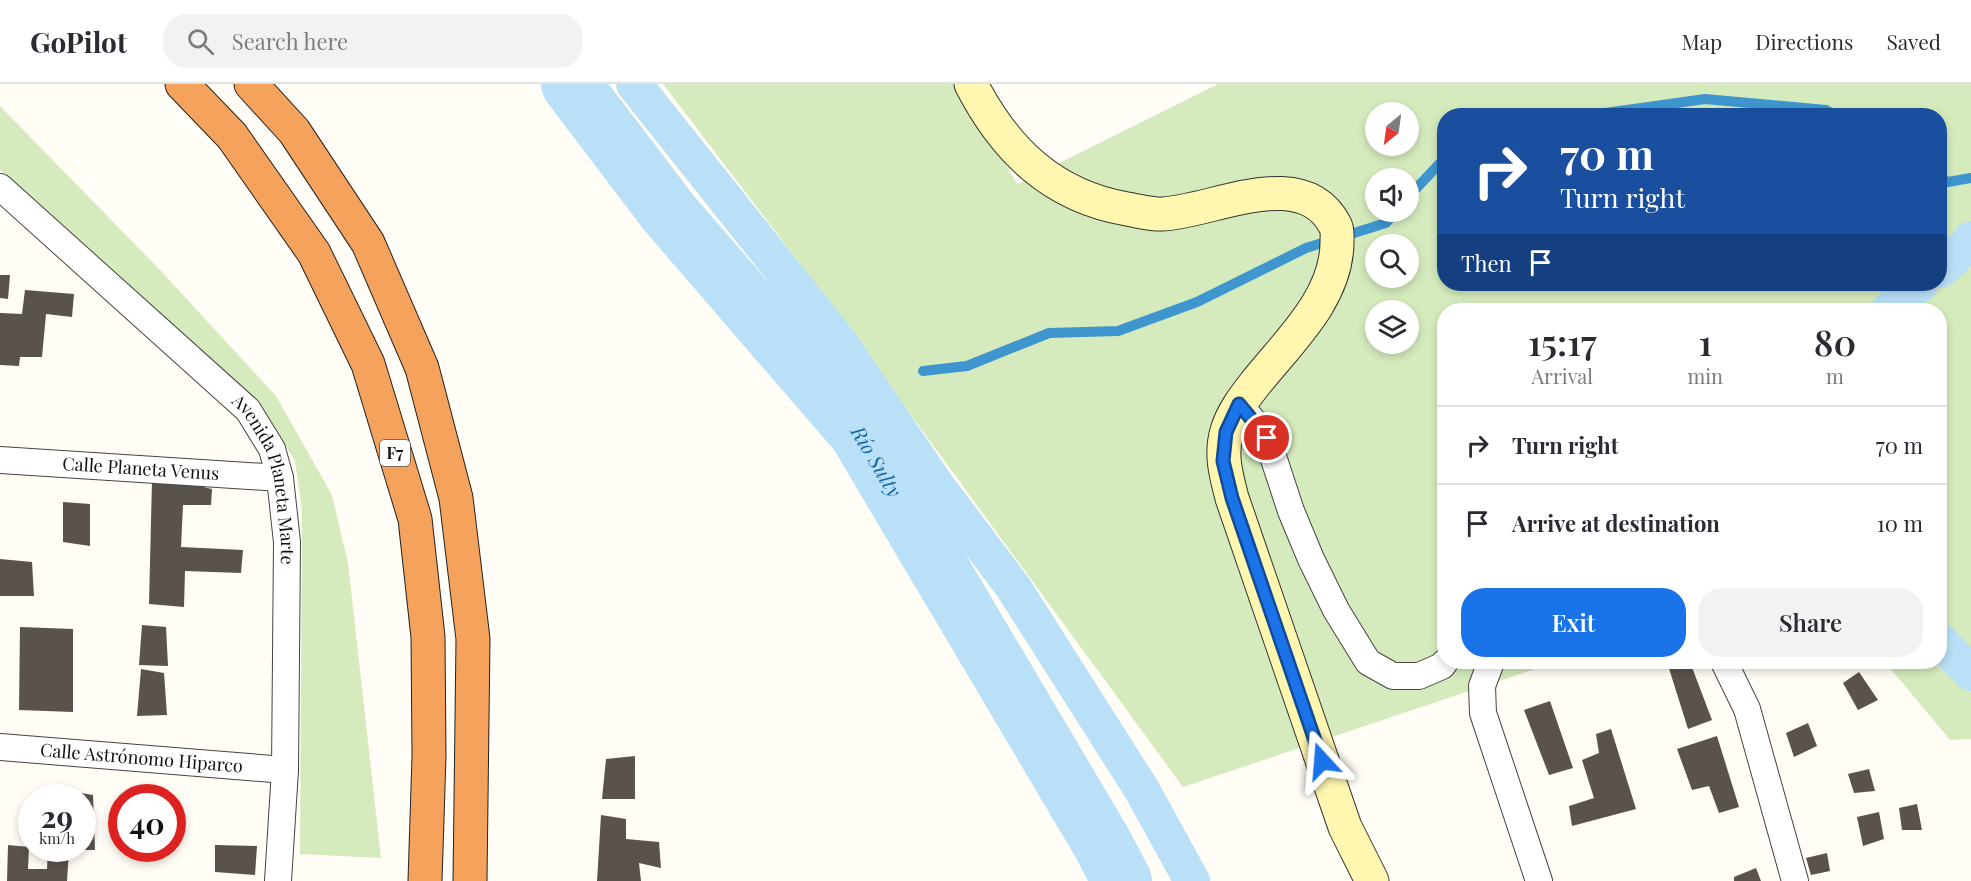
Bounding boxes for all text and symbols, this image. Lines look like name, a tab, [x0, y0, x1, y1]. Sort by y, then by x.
search box	[163, 14, 583, 68]
text: GoPilot	[30, 23, 127, 60]
icon: search	[184, 25, 217, 58]
text: Search here	[232, 26, 348, 56]
text: Map	[1681, 27, 1722, 55]
text: Directions	[1755, 27, 1853, 55]
text: Saved	[1886, 27, 1941, 55]
north arrow	[1365, 102, 1419, 156]
map controls	[1365, 102, 1419, 354]
text: 70 m	[1560, 125, 1654, 181]
icon: right	[1461, 132, 1539, 210]
button: sound	[1365, 168, 1419, 222]
text: Turn right	[1560, 179, 1685, 215]
button: search	[1365, 234, 1419, 288]
icon: arrive	[1524, 246, 1557, 279]
text: Then	[1461, 248, 1512, 278]
button: layers	[1365, 300, 1419, 354]
text: 15:17	[1528, 317, 1597, 365]
text: 1	[1698, 317, 1712, 365]
text: 80	[1814, 317, 1856, 365]
text: Arrival	[1531, 362, 1593, 389]
text: min	[1687, 362, 1723, 389]
text: m	[1826, 362, 1844, 389]
street label: Avenida Planeta Marte	[227, 388, 300, 565]
pin	[1241, 412, 1292, 463]
water label: Río Sulty	[845, 419, 909, 502]
icon: arrive	[1250, 421, 1283, 454]
icon: right	[1461, 429, 1494, 462]
text: Turn right	[1512, 430, 1618, 460]
text: 70 m	[1876, 430, 1923, 460]
road number: F7	[380, 440, 410, 466]
street label: Calle Planeta Venus	[62, 451, 220, 485]
icon: arrive	[1461, 507, 1494, 540]
text: Arrive at destination	[1512, 508, 1720, 538]
text: 10 m	[1877, 508, 1923, 538]
button: Exit	[1461, 588, 1686, 657]
button: Share	[1698, 588, 1923, 657]
position arrow	[1290, 729, 1354, 793]
street label: Calle Astrónomo Hiparco	[39, 737, 244, 778]
speed limit sign: 40	[108, 784, 186, 862]
text: 29	[41, 796, 73, 836]
text: km/h	[39, 828, 75, 848]

